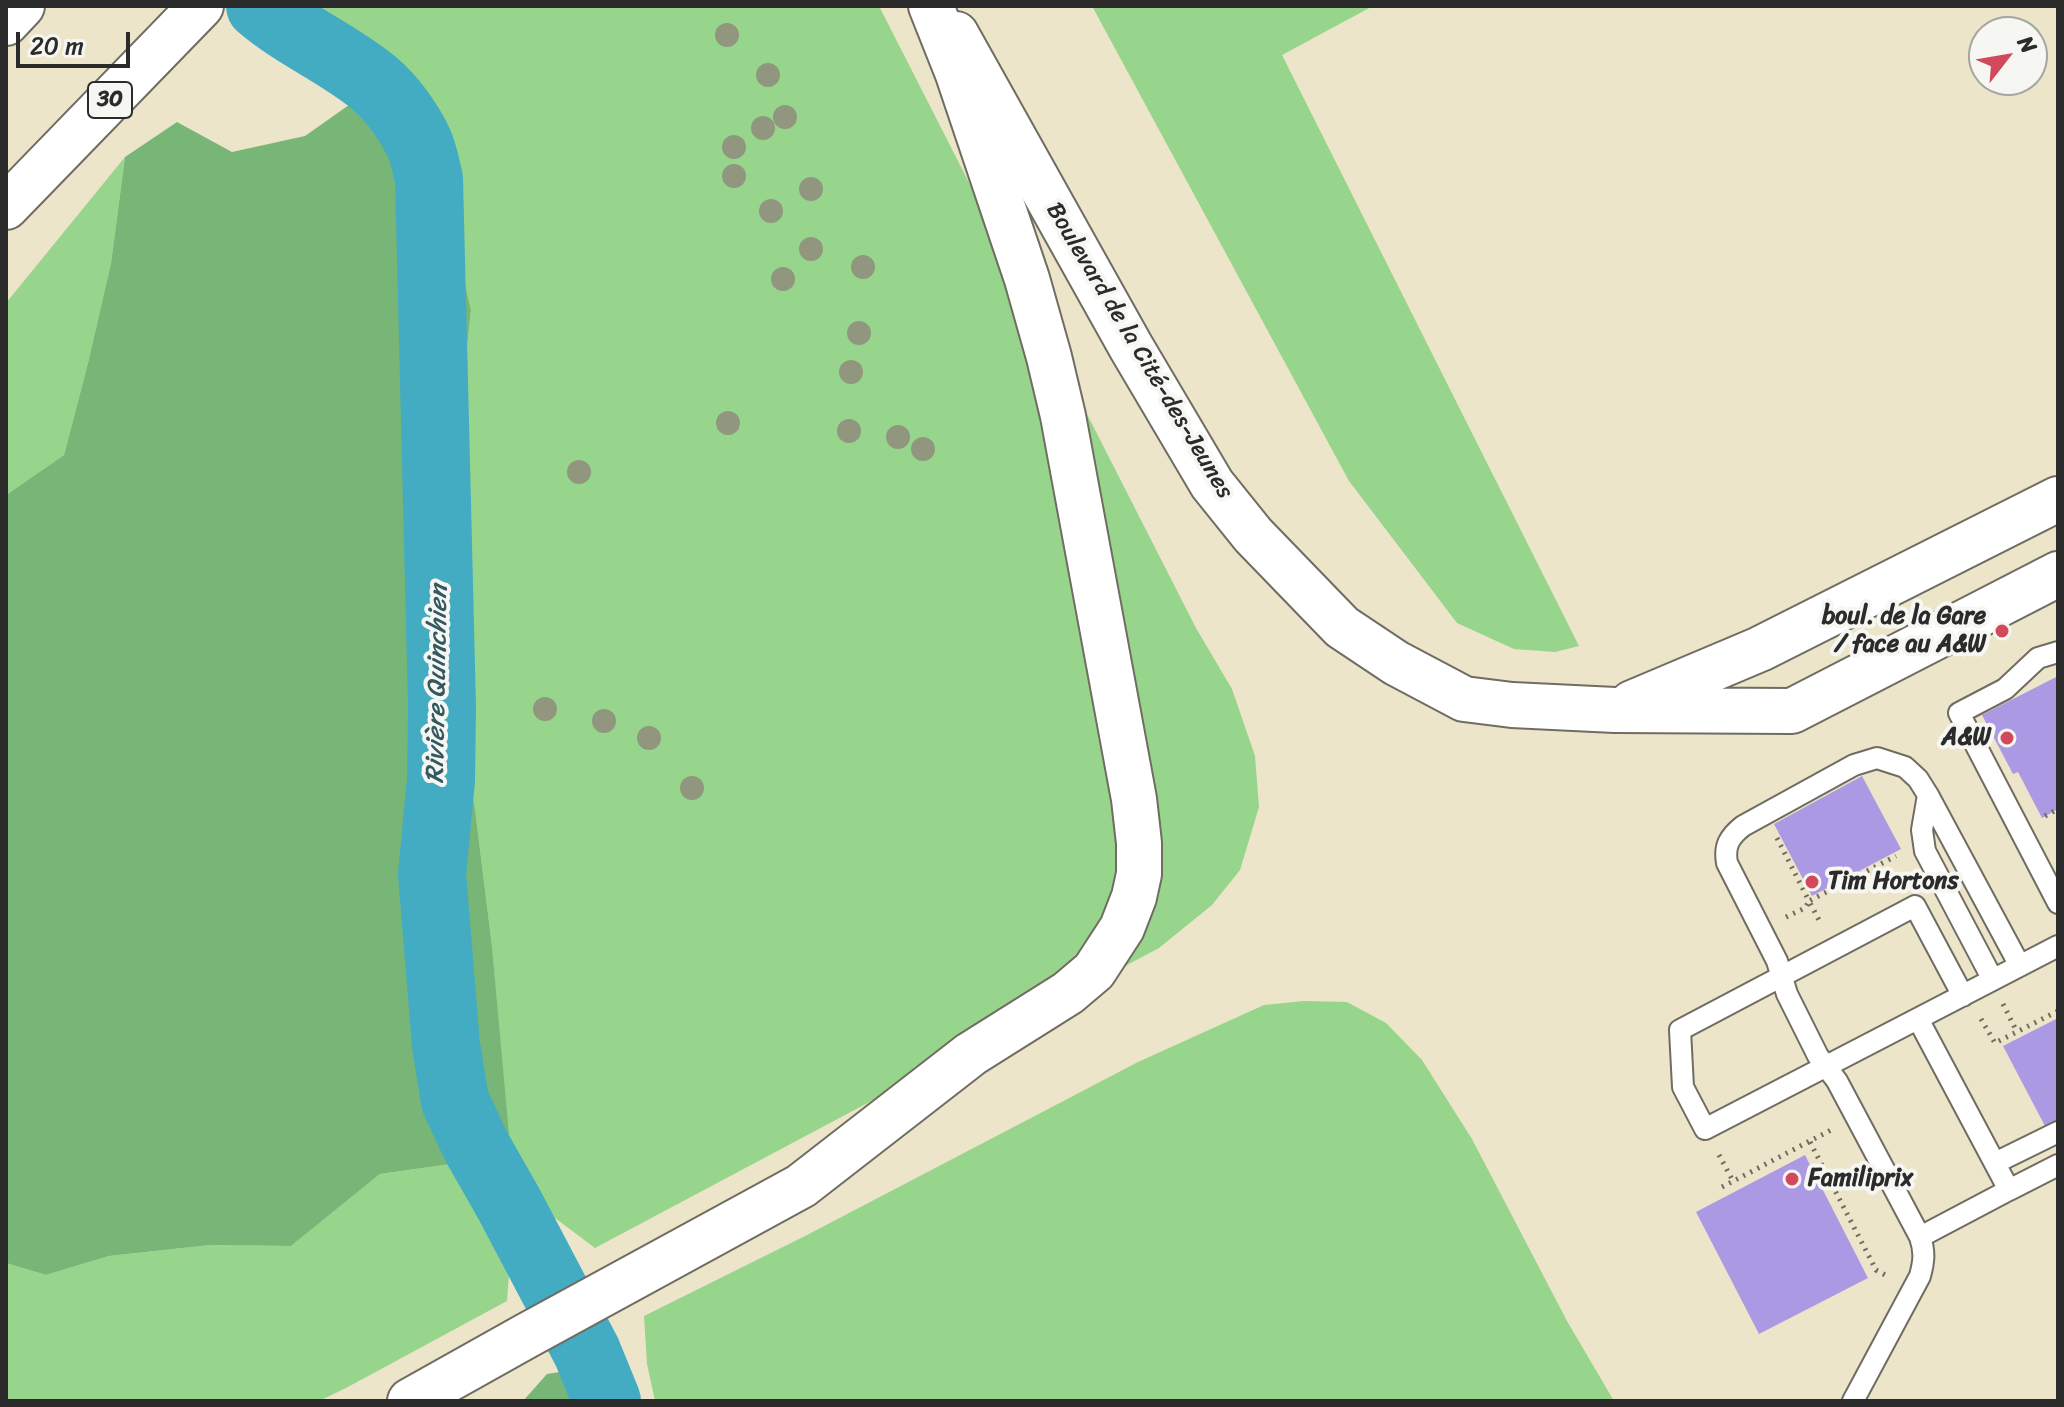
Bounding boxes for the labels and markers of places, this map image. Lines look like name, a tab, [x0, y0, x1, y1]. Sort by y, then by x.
place label: boul. de la Gare / face au A&W	[1822, 603, 1986, 659]
marker: boul. de la Gare / face au A&W	[1993, 622, 2011, 640]
place label: A&W	[1942, 724, 1991, 752]
marker: A&W	[1998, 729, 2016, 747]
place label: Tim Hortons	[1828, 868, 1958, 896]
marker: Tim Hortons	[1803, 873, 1821, 891]
place label: Familiprix	[1808, 1165, 1913, 1193]
marker: Familiprix	[1783, 1170, 1801, 1188]

